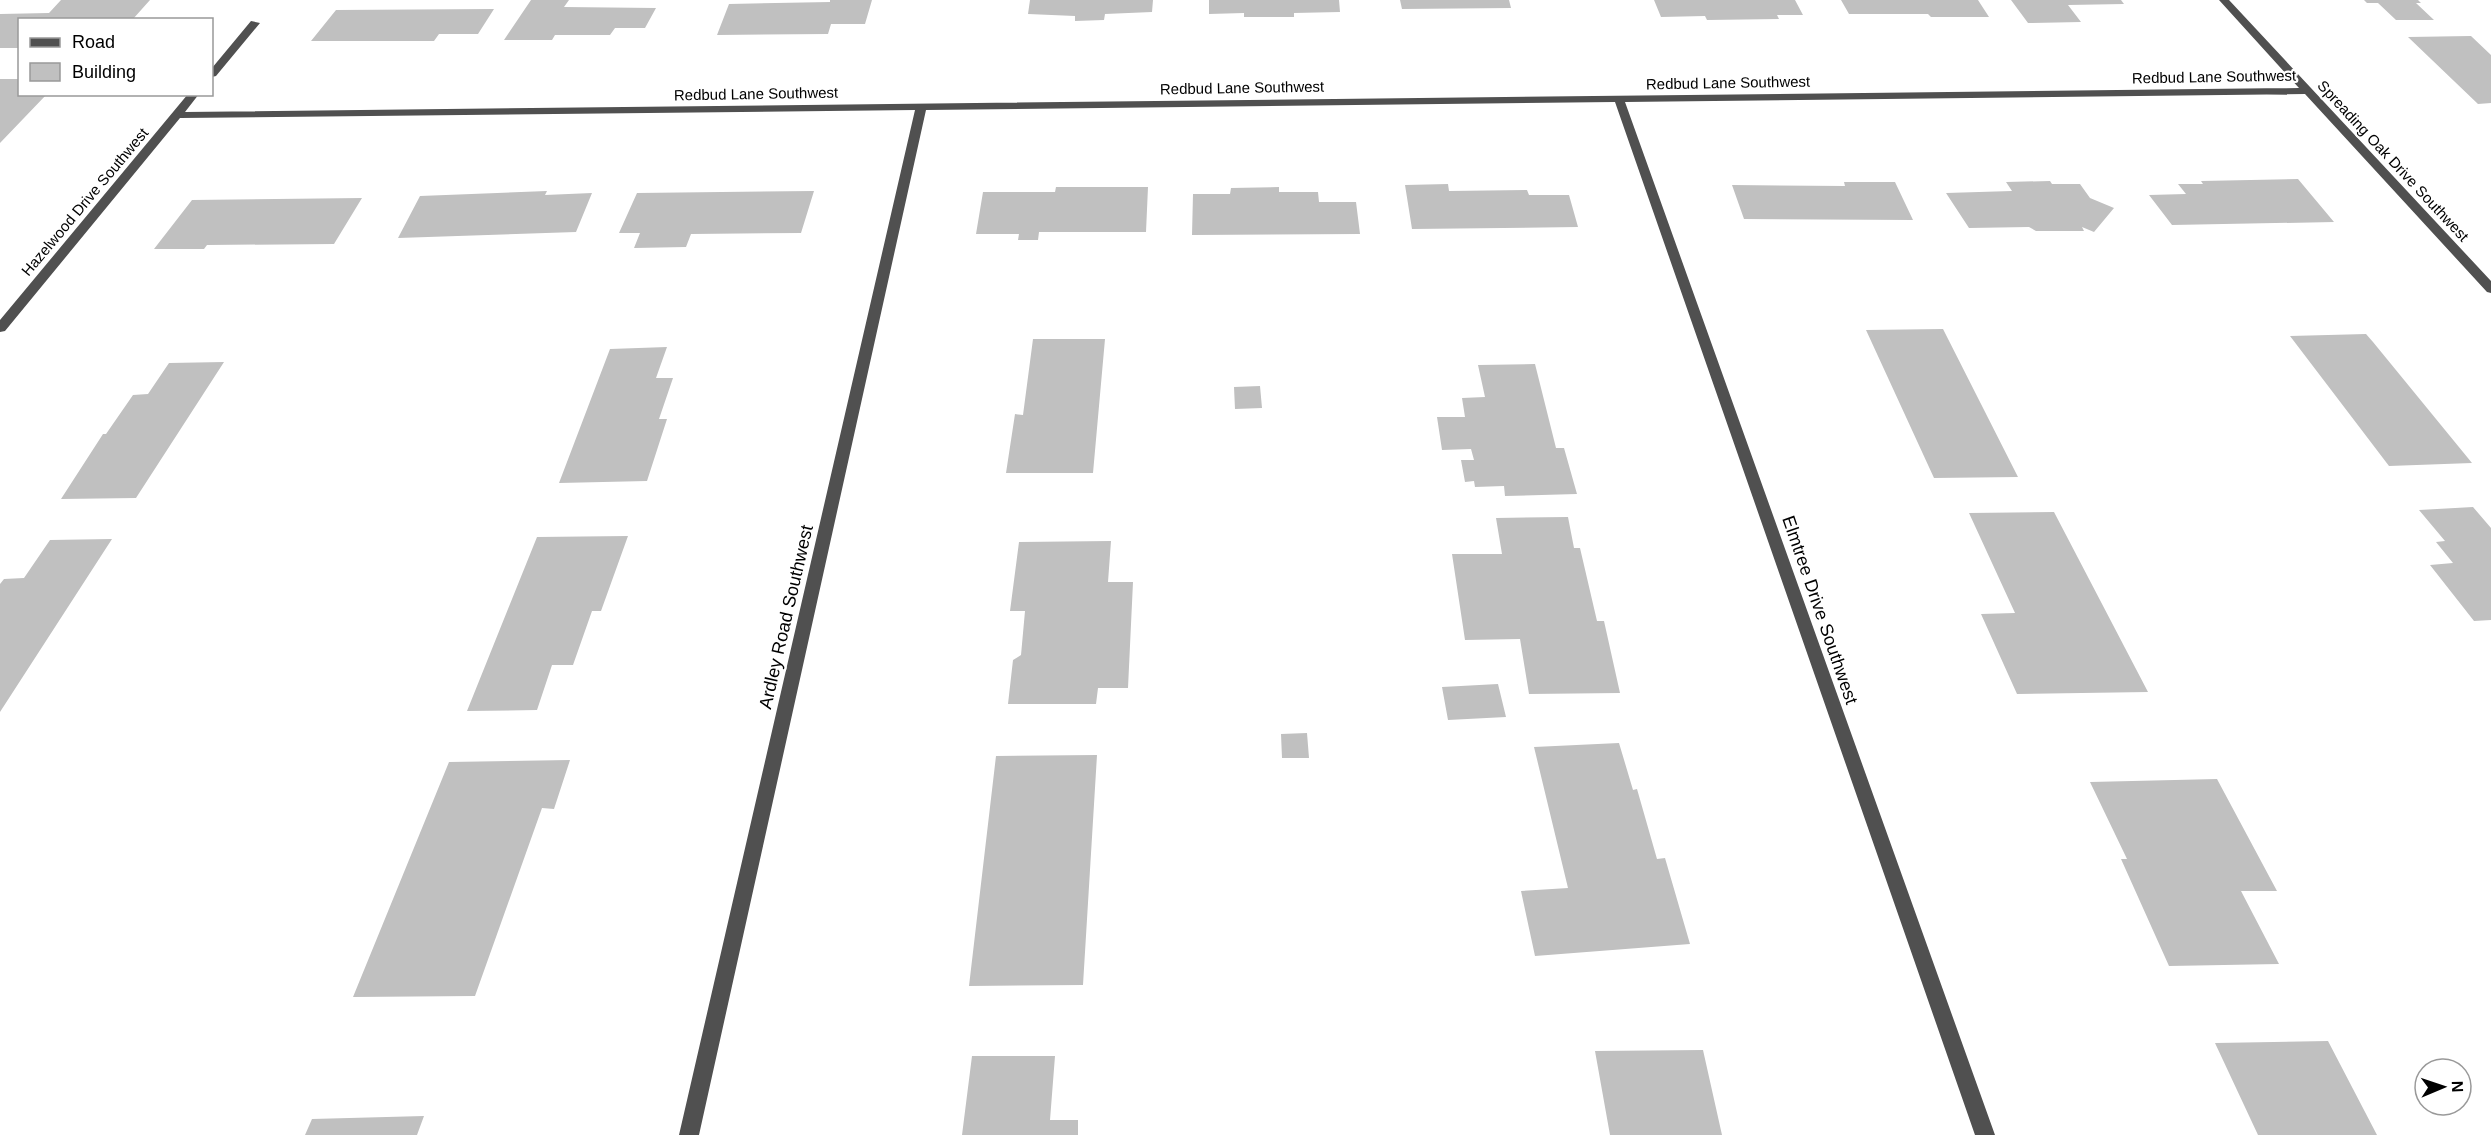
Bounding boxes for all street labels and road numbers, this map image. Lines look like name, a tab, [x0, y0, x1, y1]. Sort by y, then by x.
street label: Redbud Lane Southwest	[2132, 67, 2297, 86]
street label: Redbud Lane Southwest	[1646, 73, 1811, 92]
street label: Spreading Oak Drive Southwest	[2314, 77, 2473, 245]
street label: Redbud Lane Southwest	[1160, 78, 1325, 97]
street label: Redbud Lane Southwest	[674, 84, 839, 103]
street label: Hazelwood Drive Southwest	[18, 124, 152, 279]
street label: Elmtree Drive Southwest	[1778, 513, 1862, 707]
street label: Ardley Road Southwest	[755, 523, 817, 711]

